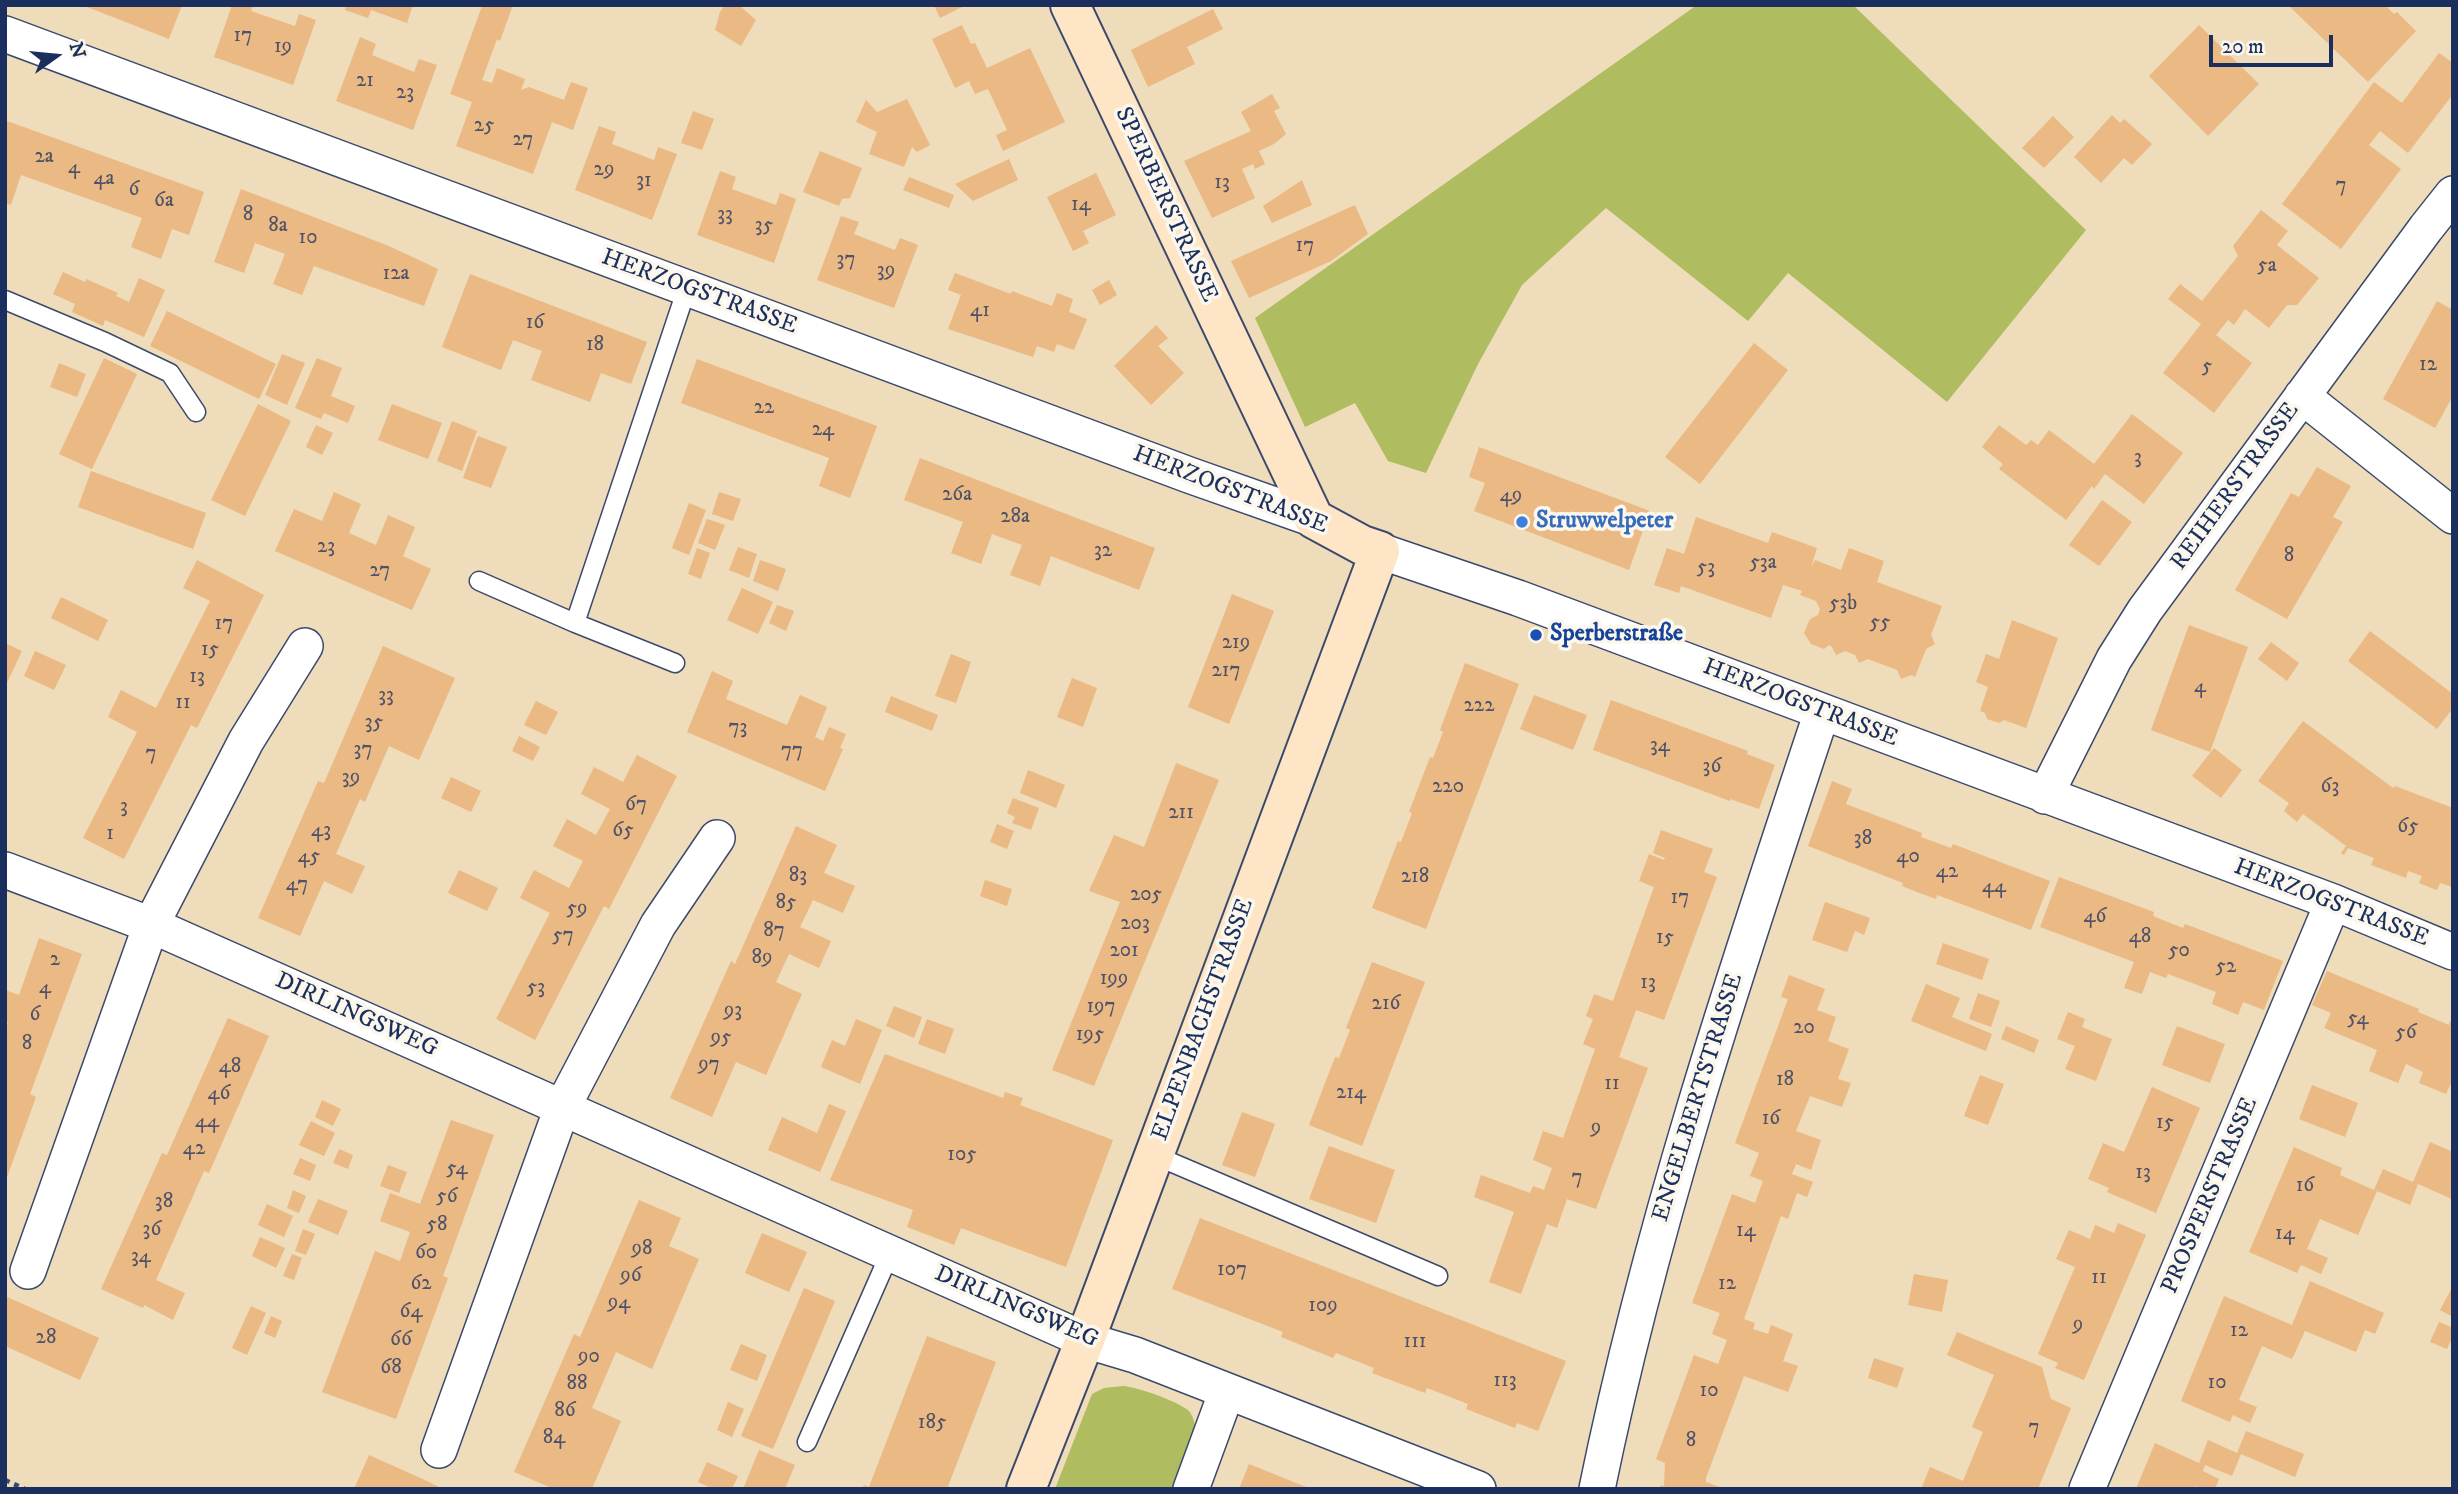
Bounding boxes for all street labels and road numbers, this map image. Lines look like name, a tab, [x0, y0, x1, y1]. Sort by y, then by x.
street label: SPERBERSTRASSE	[1107, 103, 1223, 307]
street label: HERZOGSTRASSE	[597, 244, 801, 342]
street label: REIHERSTRASSE	[2166, 398, 2306, 576]
street label: HERZOGSTRASSE	[1128, 441, 1332, 541]
street label: HERZOGSTRASSE	[1698, 654, 1902, 754]
street label: HERZOGSTRASSE	[2229, 854, 2433, 954]
street label: ELPENBACHSTRASSE	[1147, 895, 1261, 1145]
street label: DIRLINGSWEG	[270, 967, 442, 1065]
street label: ENGELBERTSTRASSE	[1648, 970, 1750, 1226]
street label: PROSPERSTRASSE	[2157, 1094, 2265, 1298]
street label: DIRLINGSWEG	[930, 1261, 1102, 1355]

